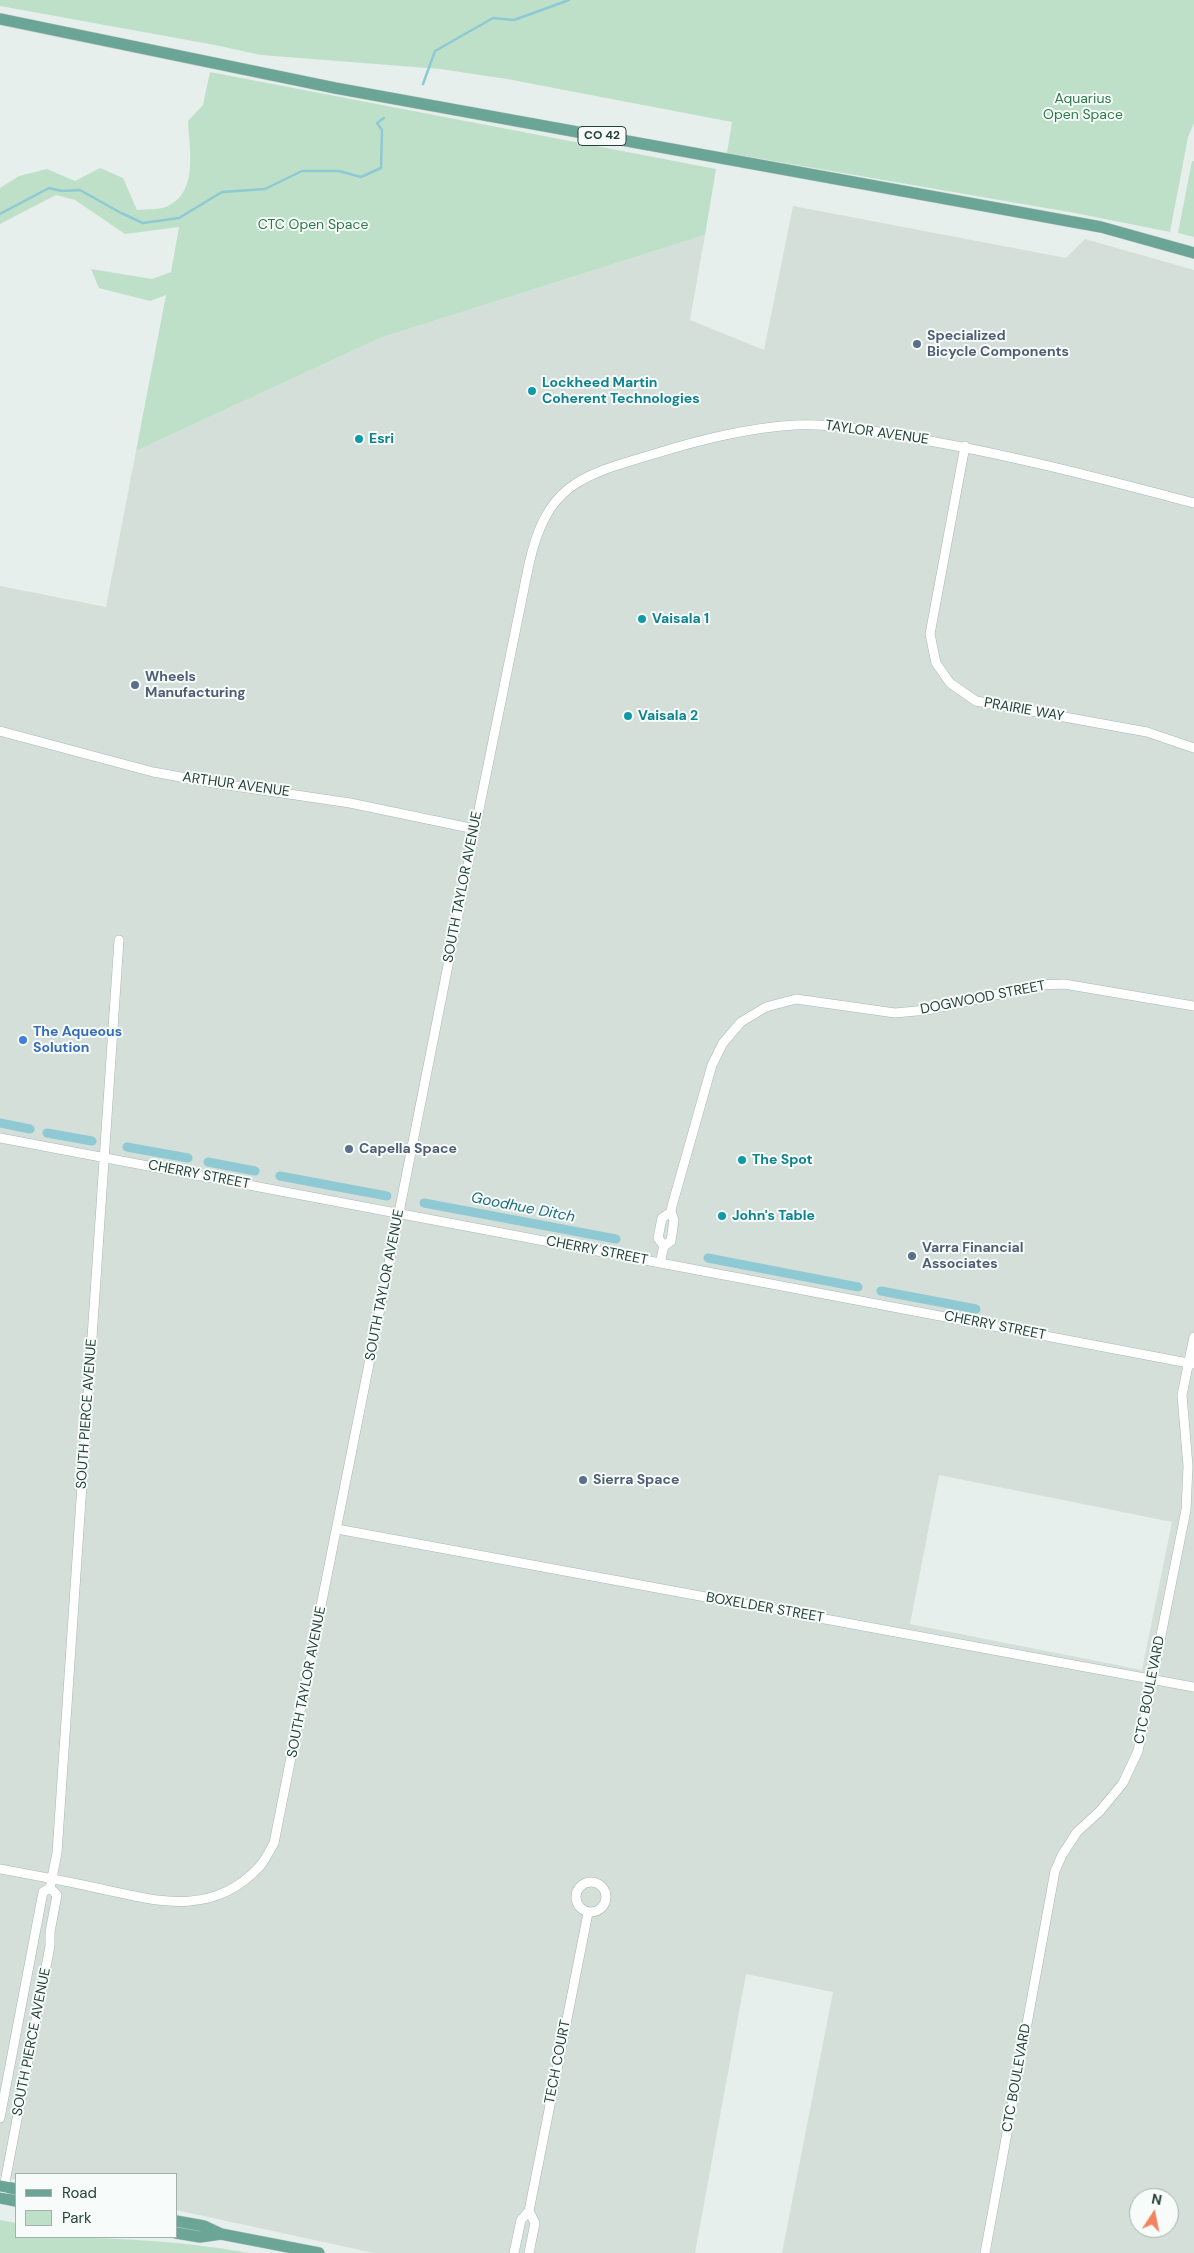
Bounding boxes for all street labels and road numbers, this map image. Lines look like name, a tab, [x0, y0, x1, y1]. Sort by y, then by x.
road number: CO 42	[578, 126, 626, 146]
street label: TAYLOR AVENUE	[824, 417, 930, 449]
street label: PRAIRIE WAY	[983, 695, 1065, 725]
street label: ARTHUR AVENUE	[181, 769, 291, 801]
street label: SOUTH TAYLOR AVENUE	[440, 810, 486, 964]
street label: DOGWOOD STREET	[919, 978, 1047, 1018]
street label: CHERRY STREET	[147, 1157, 251, 1193]
street label: SOUTH TAYLOR AVENUE	[362, 1208, 408, 1362]
street label: CHERRY STREET	[545, 1233, 649, 1269]
street label: CHERRY STREET	[943, 1308, 1047, 1344]
street label: SOUTH PIERCE AVENUE	[73, 1338, 101, 1490]
street label: BOXELDER STREET	[705, 1589, 825, 1627]
street label: SOUTH TAYLOR AVENUE	[284, 1605, 330, 1759]
street label: CTC BOULEVARD	[1131, 1634, 1169, 1746]
street label: SOUTH PIERCE AVENUE	[9, 1967, 55, 2117]
street label: TECH COURT	[542, 2019, 574, 2105]
street label: CTC BOULEVARD	[999, 2022, 1035, 2134]

